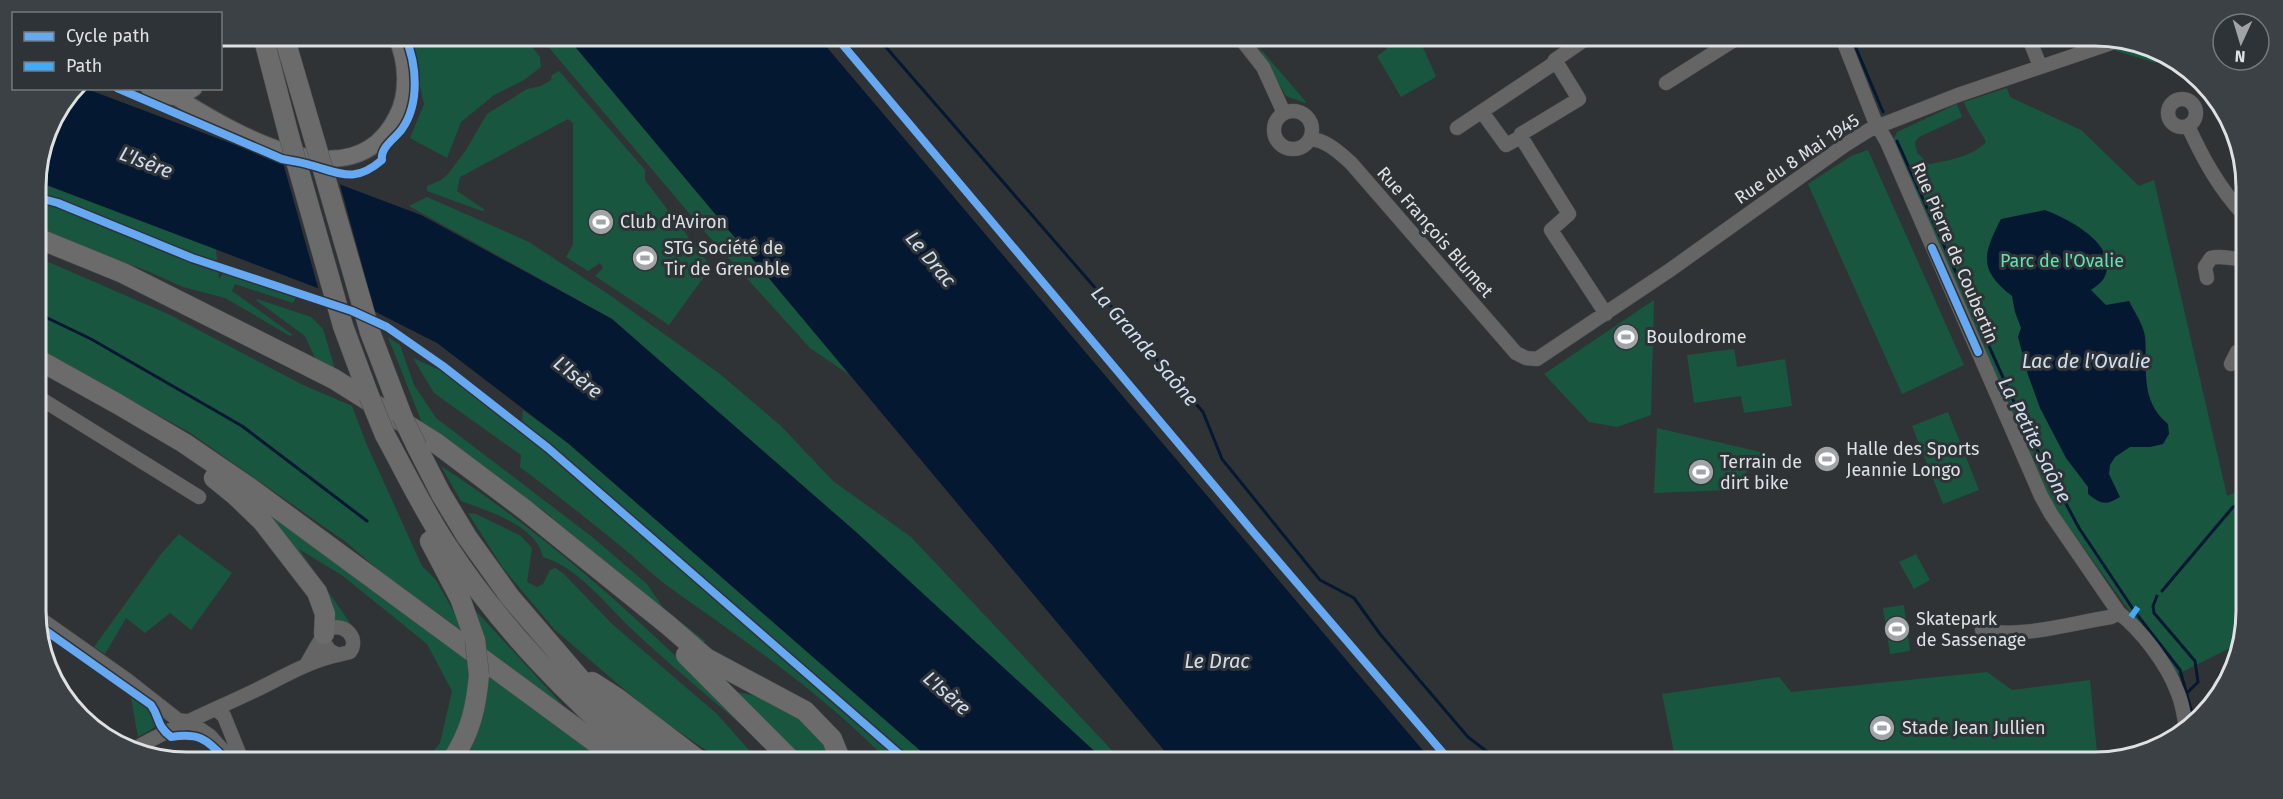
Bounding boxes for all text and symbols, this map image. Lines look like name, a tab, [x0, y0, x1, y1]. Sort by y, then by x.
legend	[12, 12, 222, 90]
north arrow	[2211, 12, 2271, 72]
text: Cycle path	[66, 25, 150, 47]
text: N	[2234, 47, 2246, 66]
text: Path	[66, 55, 102, 77]
street label: Rue du 8 Mai 1945	[1730, 109, 1864, 209]
water label: L'Isère	[116, 141, 176, 183]
street label: Rue Pierre de Coubertin	[1907, 159, 2003, 347]
street label: Rue François Blumet	[1372, 162, 1498, 302]
sports icon: Club d'Aviron	[586, 207, 616, 237]
place label: Club d'Aviron	[620, 211, 727, 233]
water label: Le Drac	[901, 226, 962, 292]
place label: STG Société de Tir de Grenoble	[664, 237, 790, 280]
sports icon: STG Société de Tir de Grenoble	[630, 243, 660, 273]
park label: Parc de l'Ovalie	[2000, 250, 2124, 272]
water label: La Grande Saône	[1086, 281, 1204, 411]
sports icon: Boulodrome	[1611, 322, 1641, 352]
place label: Boulodrome	[1646, 326, 1747, 348]
water label: Lac de l'Ovalie	[2022, 349, 2150, 373]
water label: L'Isère	[549, 351, 607, 403]
water label: La Petite Saône	[1993, 373, 2077, 507]
place label: Halle des Sports Jeannie Longo	[1846, 438, 1980, 481]
sports icon: Halle des Sports Jeannie Longo	[1812, 444, 1842, 474]
place label: Terrain de dirt bike	[1720, 451, 1802, 494]
sports icon: Terrain de dirt bike	[1686, 457, 1716, 487]
place label: Skatepark de Sassenage	[1916, 608, 2026, 651]
sports icon: Skatepark de Sassenage	[1882, 614, 1912, 644]
water label: Le Drac	[1184, 649, 1250, 673]
water label: L'Isère	[918, 666, 976, 720]
sports icon: Stade Jean Jullien	[1867, 713, 1897, 743]
place label: Stade Jean Jullien	[1902, 717, 2046, 739]

